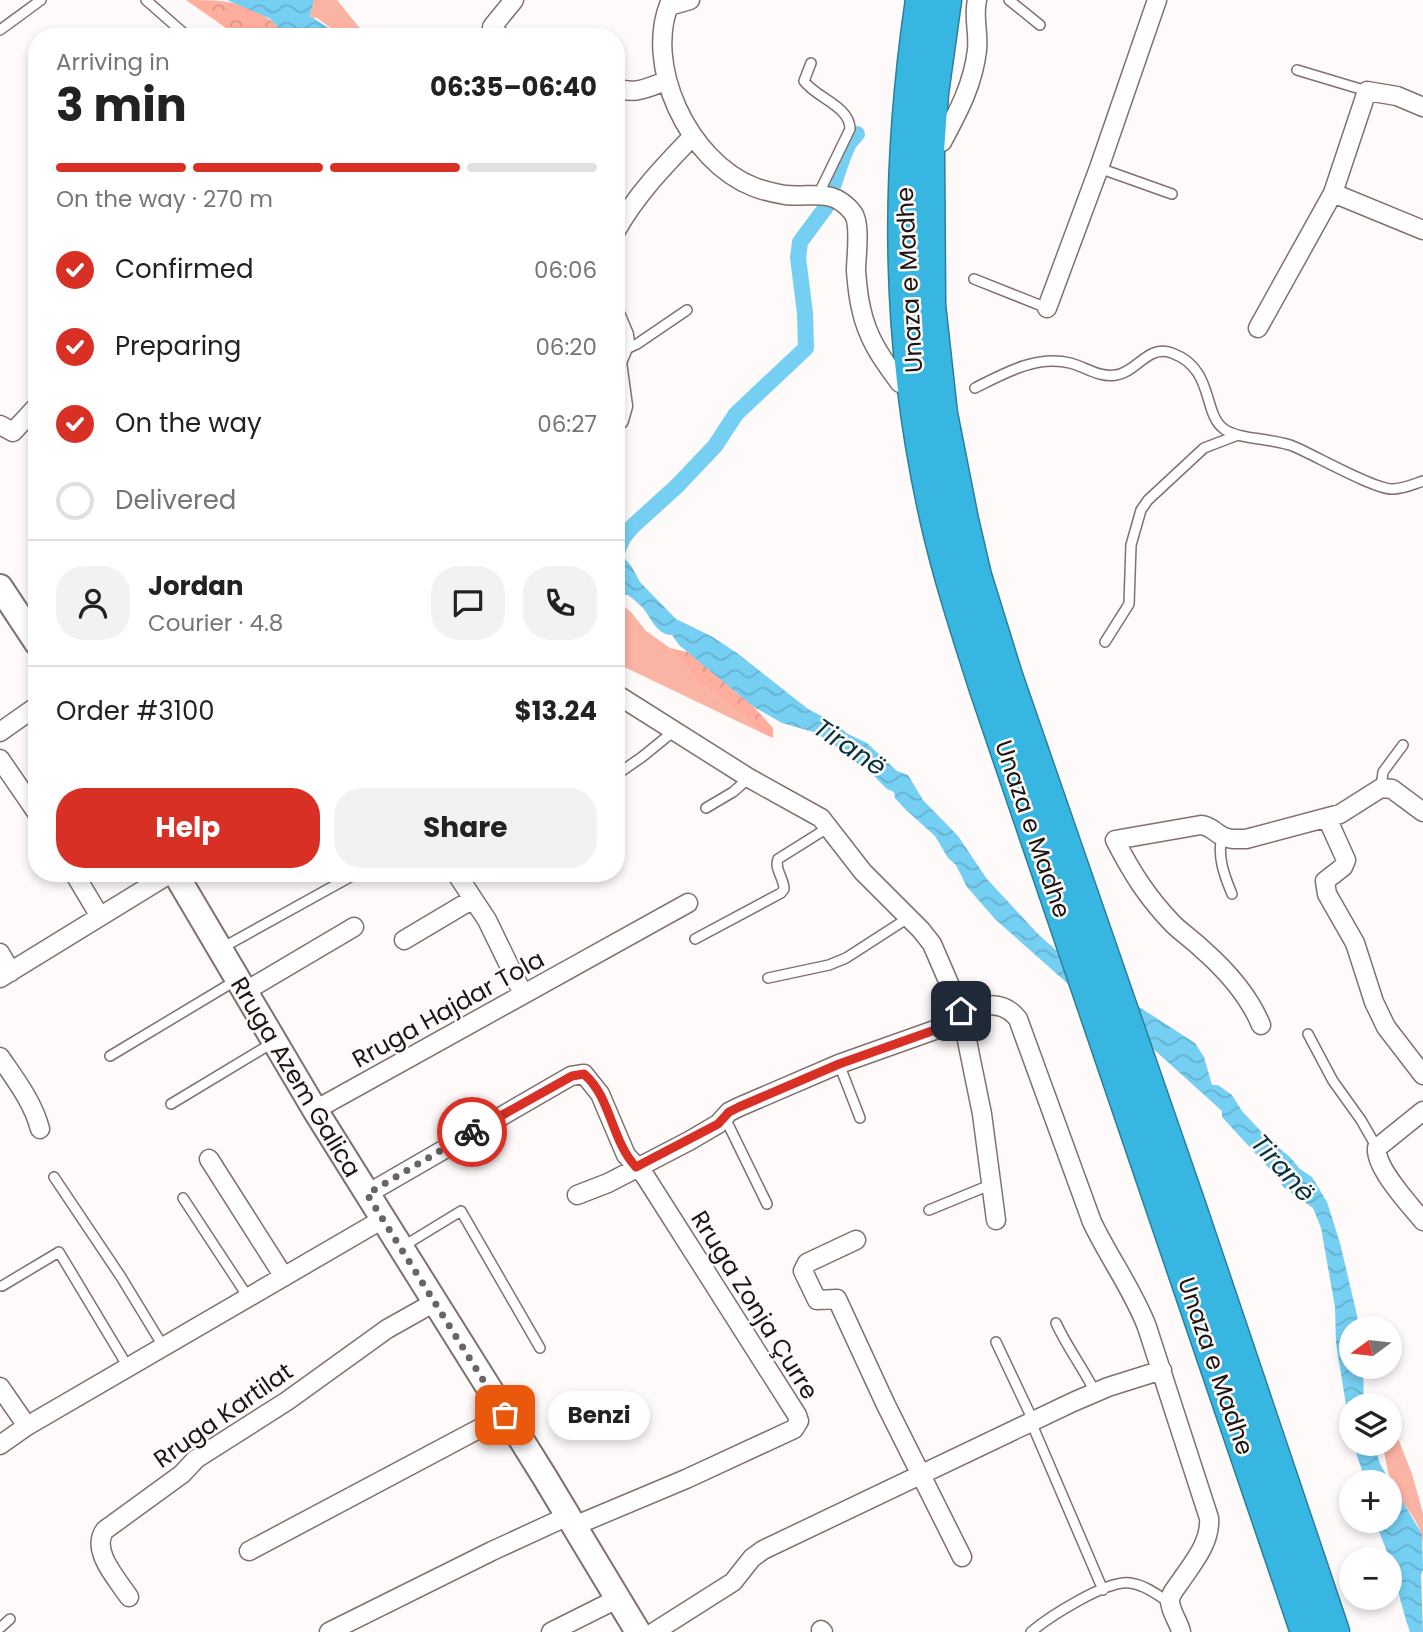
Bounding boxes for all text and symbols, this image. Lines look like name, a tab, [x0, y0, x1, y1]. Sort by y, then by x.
text: Arriving in	[56, 46, 170, 78]
text: 06:35–06:40	[430, 69, 597, 105]
text: 3 min	[56, 73, 187, 137]
text: On the way · 270 m	[56, 183, 273, 215]
street label: Unaza e Madhe	[888, 186, 930, 374]
icon: check	[56, 251, 94, 289]
text: Confirmed	[115, 251, 253, 287]
text: 06:06	[534, 254, 597, 286]
icon: check	[56, 328, 94, 366]
text: Preparing	[115, 328, 241, 364]
text: 06:20	[535, 331, 597, 363]
icon: check	[56, 405, 94, 443]
text: On the way	[115, 405, 262, 441]
text: 06:27	[537, 408, 597, 440]
text: Delivered	[115, 482, 236, 518]
button: person	[56, 566, 130, 640]
button: chat	[431, 566, 505, 640]
button: phone	[523, 566, 597, 640]
text: Jordan	[148, 568, 244, 604]
text: Courier · 4.8	[148, 607, 283, 639]
text: Order #3100	[56, 693, 215, 729]
text: $13.24	[515, 693, 597, 729]
water label: Tiranë	[807, 710, 893, 784]
street label: Unaza e Madhe	[987, 736, 1079, 922]
button: Help	[56, 788, 320, 868]
button: Share	[334, 788, 597, 868]
street label: Rruga Hajdar Tola	[346, 942, 550, 1076]
street label: Rruga Azem Galica	[223, 971, 369, 1183]
pin	[931, 981, 991, 1041]
icon: home	[942, 992, 980, 1030]
courier	[437, 1097, 507, 1167]
icon: bike	[453, 1113, 491, 1151]
water label: Tiranë	[1243, 1126, 1323, 1210]
street label: Rruga Zonja Çurre	[684, 1204, 826, 1406]
street label: Unaza e Madhe	[1170, 1273, 1262, 1459]
north arrow	[1339, 1316, 1402, 1379]
map controls	[1339, 1316, 1402, 1610]
street label: Rruga Kartilat	[147, 1355, 299, 1475]
pin	[475, 1385, 535, 1445]
callout: Benzi	[547, 1390, 648, 1440]
button: layers	[1339, 1393, 1402, 1456]
icon: bag	[486, 1396, 524, 1434]
text: Benzi	[567, 1399, 631, 1431]
button: +	[1339, 1470, 1402, 1533]
button: −	[1339, 1547, 1402, 1610]

